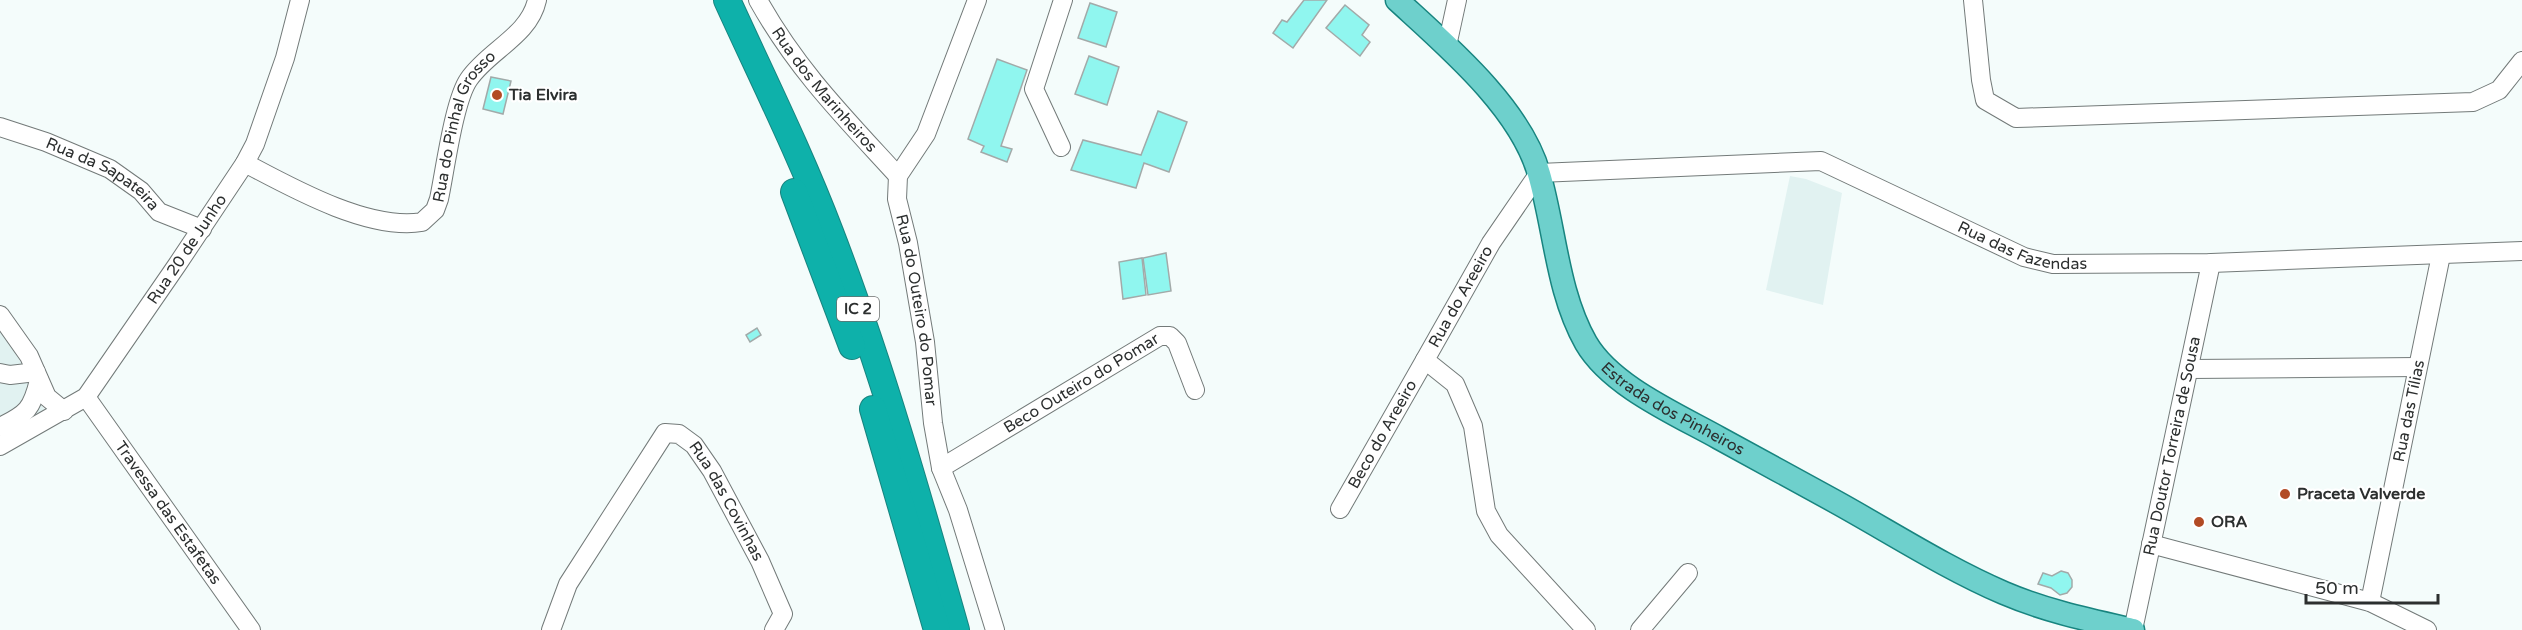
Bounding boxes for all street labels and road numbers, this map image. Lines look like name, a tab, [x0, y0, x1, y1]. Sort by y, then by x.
street label: Rua dos Marinheiros	[767, 24, 881, 157]
street label: Rua do Pinhal Grosso	[429, 46, 500, 204]
street label: Rua da Sapateira	[43, 133, 164, 215]
street label: Rua 20 de Junho	[143, 190, 231, 308]
street label: Rua do Outeiro do Pomar	[891, 212, 941, 408]
street label: Rua das Fazendas	[1954, 217, 2087, 274]
street label: Rua do Areeiro	[1424, 242, 1497, 351]
road number: IC 2	[837, 297, 879, 321]
street label: Beco Outeiro do Pomar	[1000, 328, 1164, 438]
street label: Rua Doutor Torreira de Sousa	[2139, 335, 2205, 558]
street label: Estrada dos Pinheiros	[1596, 358, 1748, 460]
street label: Rua das Tílias	[2389, 358, 2429, 464]
street label: Beco do Areeiro	[1344, 376, 1422, 492]
street label: Travessa das Estafetas	[111, 437, 226, 588]
street label: Rua das Covinhas	[684, 437, 768, 564]

